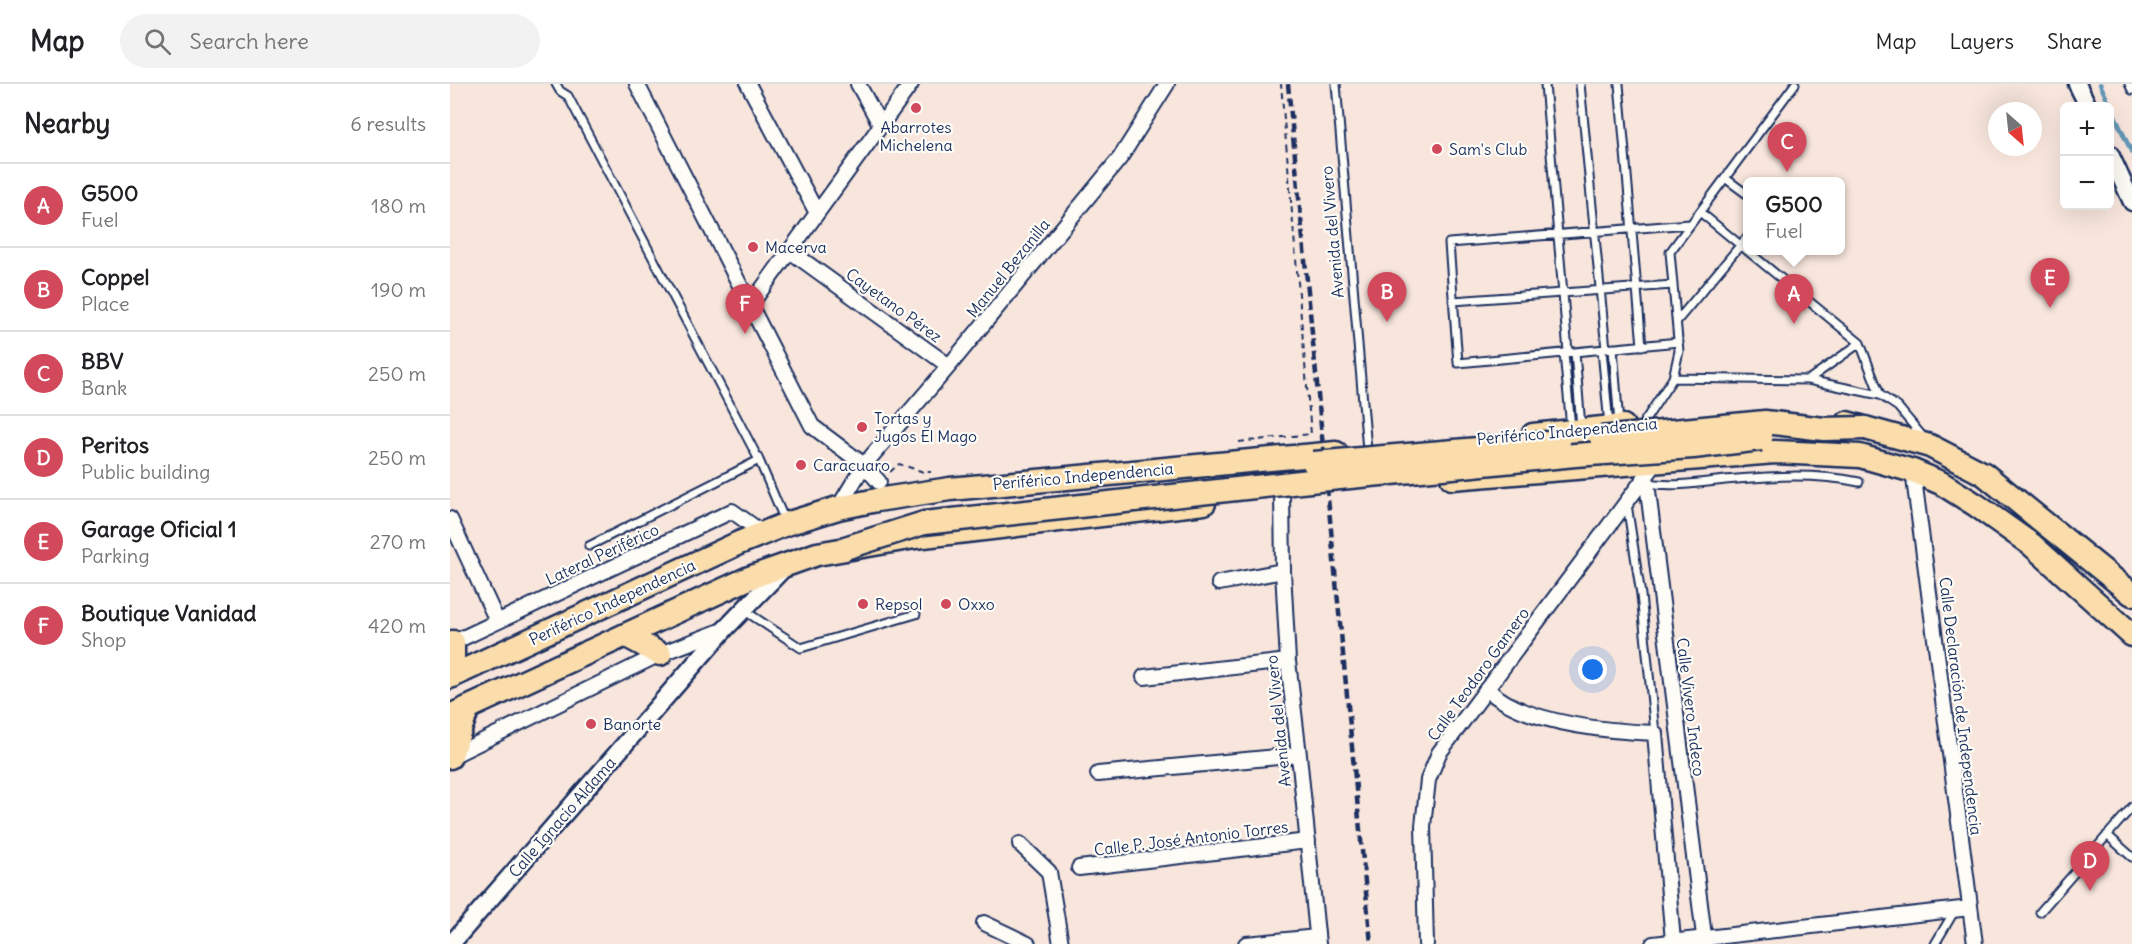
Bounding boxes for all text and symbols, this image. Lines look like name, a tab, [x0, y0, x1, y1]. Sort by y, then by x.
search box	[120, 14, 540, 68]
text: Map	[30, 23, 84, 59]
icon: search	[141, 25, 174, 58]
text: Search here	[189, 27, 309, 55]
text: Map	[1876, 28, 1916, 55]
text: Layers	[1949, 28, 2014, 55]
text: Share	[2047, 28, 2102, 55]
marker: Abarrotes Michelena	[909, 101, 923, 115]
north arrow	[1988, 102, 2042, 156]
map controls	[2060, 102, 2114, 210]
button: +	[2060, 102, 2114, 156]
text: Nearby	[24, 107, 110, 140]
text: 6 results	[350, 111, 426, 136]
place label: Abarrotes Michelena	[879, 117, 953, 155]
pin: C	[1768, 122, 1806, 172]
place label: Sam's Club	[1449, 139, 1527, 159]
marker: Sam's Club	[1430, 142, 1444, 156]
button: −	[2060, 156, 2114, 210]
street label: Avenida del Vivero	[1316, 165, 1348, 299]
popup	[1743, 177, 1845, 255]
text: G500	[81, 179, 139, 207]
text: G500	[1765, 190, 1823, 218]
text: A	[37, 193, 50, 218]
text: 180 m	[371, 193, 426, 218]
text: Fuel	[81, 207, 118, 232]
street label: Manuel Bezanilla	[962, 215, 1054, 321]
text: Fuel	[1765, 218, 1803, 243]
place label: Macerva	[765, 237, 827, 257]
marker: Macerva	[746, 240, 760, 254]
pin: E	[2030, 258, 2070, 308]
text: Coppel	[81, 263, 150, 291]
street label: Cayetano Pérez	[842, 263, 946, 347]
pin: B	[1368, 272, 1406, 322]
pin: A	[1774, 274, 1814, 324]
text: B	[37, 277, 50, 302]
text: 190 m	[371, 277, 426, 302]
pin: F	[726, 284, 764, 334]
text: Place	[81, 291, 129, 316]
text: BBV	[81, 347, 123, 375]
text: C	[37, 361, 50, 386]
text: 250 m	[368, 361, 426, 386]
text: Bank	[81, 375, 127, 400]
place label: Tortas y Jugos El Mago	[874, 408, 977, 446]
street label: Periférico Independencia	[1476, 413, 1658, 449]
marker: Tortas y Jugos El Mago	[855, 420, 869, 434]
text: Peritos	[81, 431, 149, 459]
text: D	[36, 445, 51, 470]
text: 250 m	[368, 445, 426, 470]
place label: Caracuaro	[813, 455, 890, 475]
marker: Caracuaro	[794, 458, 808, 472]
street label: Periférico Independencia	[992, 458, 1174, 494]
text: Public building	[81, 459, 210, 484]
text: Garage Oficial 1	[81, 515, 237, 543]
street label: Lateral Periférico	[542, 519, 662, 589]
text: E	[38, 529, 49, 554]
text: 270 m	[370, 529, 426, 554]
text: Parking	[81, 543, 150, 568]
street label: Periférico Independencia	[526, 555, 698, 649]
street label: Calle Declaración de Independencia	[1935, 576, 1987, 836]
place label: Repsol	[875, 594, 922, 614]
place label: Oxxo	[958, 594, 995, 614]
marker: Repsol	[856, 597, 870, 611]
marker: Oxxo	[939, 597, 953, 611]
text: Boutique Vanidad	[81, 599, 256, 627]
street label: Calle Teodoro Gamero	[1423, 603, 1533, 745]
text: F	[38, 613, 49, 638]
text: 420 m	[368, 613, 426, 638]
text: Shop	[81, 627, 126, 652]
street label: Calle Vivero Indeco	[1673, 637, 1709, 777]
street label: Avenida del Vivero	[1261, 654, 1295, 788]
your location	[1578, 655, 1607, 684]
place label: Banorte	[603, 714, 661, 734]
marker: Banorte	[584, 717, 598, 731]
street label: Calle Ignacio Aldama	[504, 753, 620, 881]
street label: Calle P. José Antonio Torres	[1093, 816, 1289, 860]
pin: D	[2070, 842, 2110, 891]

